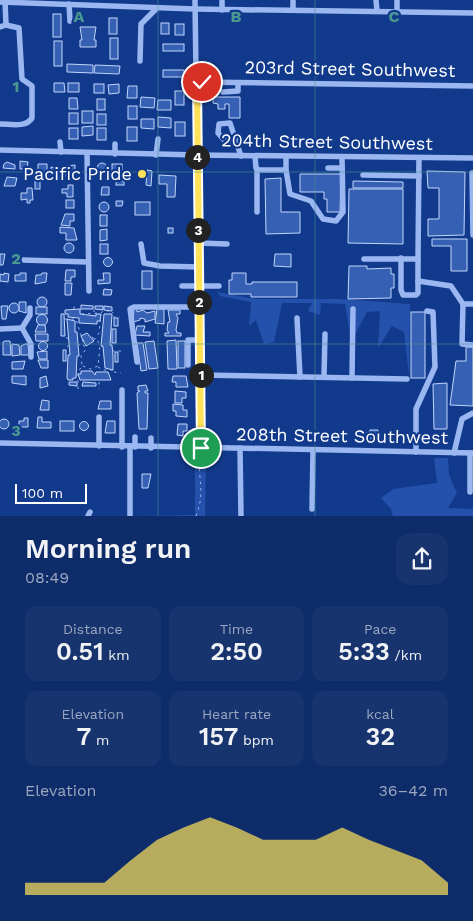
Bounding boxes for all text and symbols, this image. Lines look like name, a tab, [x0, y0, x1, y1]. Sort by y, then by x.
text: A	[74, 7, 85, 26]
text: B	[231, 7, 242, 26]
text: C	[389, 7, 400, 26]
street label: 203rd Street Southwest	[244, 56, 456, 81]
pin	[181, 61, 223, 103]
icon: check	[188, 68, 216, 96]
text: 1	[13, 77, 19, 96]
street label: 204th Street Southwest	[221, 129, 434, 154]
pin: 4	[184, 144, 210, 170]
text: 4	[193, 149, 202, 165]
place label: Pacific Pride	[23, 163, 132, 184]
marker: Pacific Pride	[136, 168, 148, 180]
pin: 3	[186, 218, 210, 242]
text: 3	[194, 222, 203, 238]
text: 2	[11, 249, 21, 268]
pin: 2	[186, 290, 212, 314]
text: 2	[195, 294, 204, 310]
pin: 1	[188, 362, 214, 388]
text: 1	[198, 367, 205, 383]
text: 3	[11, 421, 21, 440]
street label: 208th Street Southwest	[236, 423, 449, 448]
pin	[180, 427, 222, 469]
icon: arrive	[187, 434, 215, 462]
scale bar	[15, 481, 88, 504]
text: 100 m	[22, 485, 63, 501]
text: Morning run	[25, 532, 191, 565]
button: share	[396, 533, 448, 585]
text: 08:49	[25, 568, 69, 587]
text: Distance	[63, 621, 123, 637]
text: Time	[220, 621, 253, 637]
text: Pace	[364, 621, 396, 637]
text: 0.51	[56, 637, 104, 666]
text: 2:50	[210, 637, 263, 666]
text: 5:33	[338, 637, 390, 666]
text: km	[104, 647, 130, 663]
text: /km	[390, 647, 422, 663]
text: Elevation	[62, 706, 124, 722]
text: Heart rate	[202, 706, 271, 722]
text: kcal	[366, 706, 394, 722]
text: 7	[76, 722, 91, 751]
text: 157	[199, 722, 238, 751]
text: 32	[365, 722, 395, 751]
text: m	[91, 732, 109, 748]
text: bpm	[238, 732, 274, 748]
text: Elevation	[25, 781, 96, 800]
text: 36–42 m	[379, 781, 448, 800]

